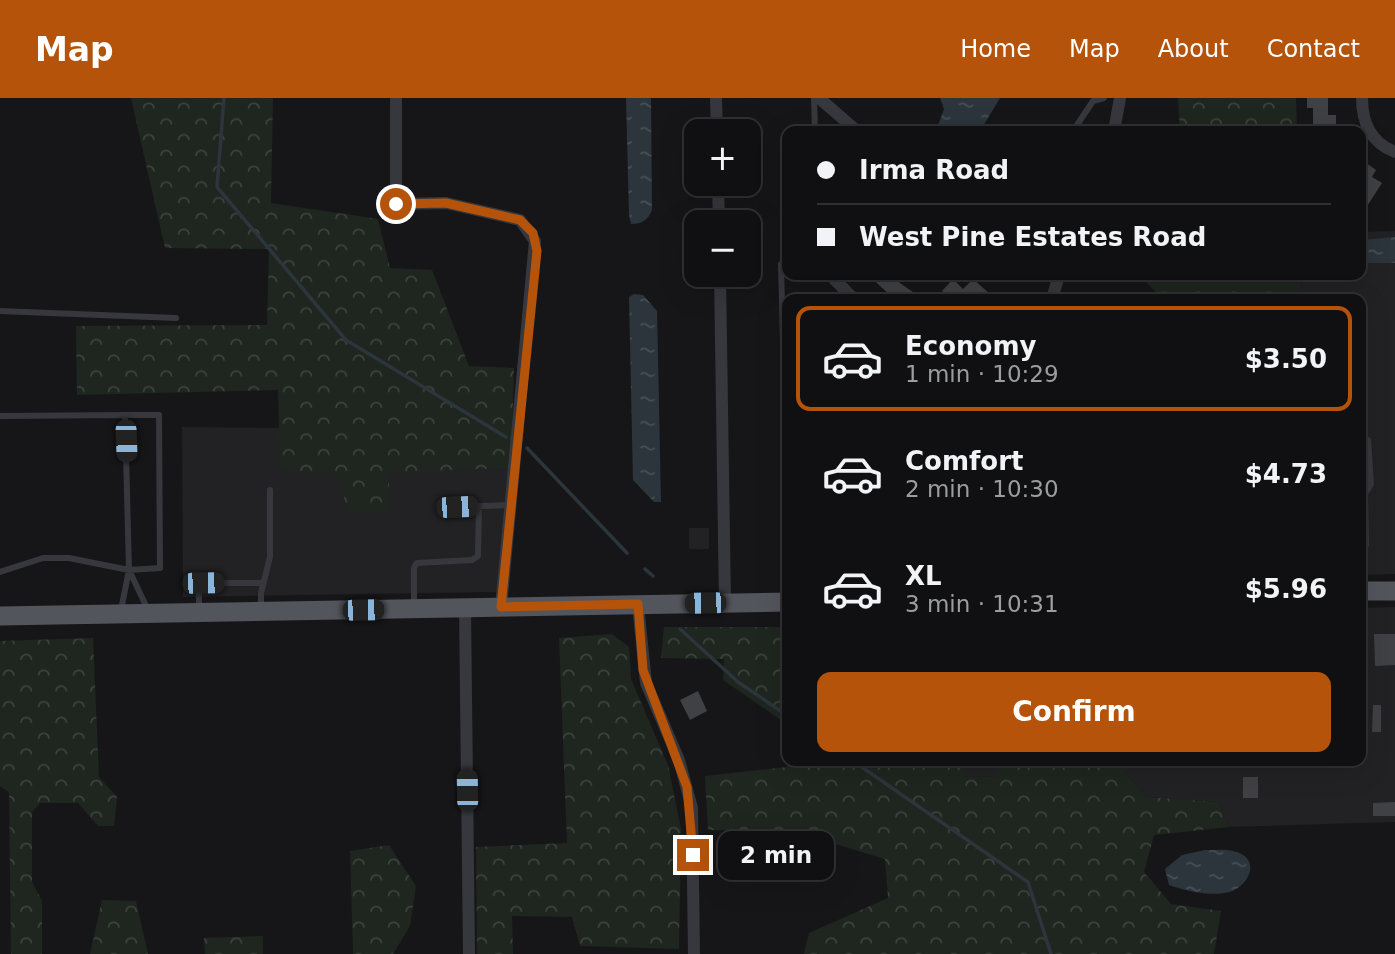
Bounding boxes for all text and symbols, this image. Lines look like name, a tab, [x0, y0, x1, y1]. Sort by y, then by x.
text: Map	[35, 30, 114, 69]
text: Home	[960, 35, 1031, 63]
text: Map	[1069, 35, 1120, 63]
text: About	[1158, 35, 1229, 63]
text: Contact	[1267, 35, 1360, 63]
map controls	[684, 119, 761, 287]
button: +	[684, 119, 761, 196]
text: Irma Road	[859, 155, 1009, 185]
route start	[380, 188, 412, 220]
button: −	[684, 210, 761, 287]
text: West Pine Estates Road	[859, 222, 1206, 252]
icon: car	[821, 327, 884, 390]
text: Economy	[905, 331, 1036, 361]
text: $3.50	[1245, 344, 1327, 374]
text: 1 min · 10:29	[905, 361, 1059, 387]
car	[115, 420, 138, 462]
icon: car	[821, 442, 884, 505]
text: Comfort	[905, 446, 1023, 476]
text: $4.73	[1245, 459, 1327, 489]
text: 2 min · 10:30	[905, 476, 1059, 502]
car	[436, 496, 479, 518]
icon: car	[821, 557, 884, 620]
text: XL	[905, 561, 942, 591]
car	[182, 572, 225, 594]
text: $5.96	[1245, 574, 1327, 604]
text: 3 min · 10:31	[905, 591, 1059, 617]
car	[684, 592, 727, 614]
car	[342, 599, 385, 621]
button: Confirm	[817, 672, 1331, 752]
car	[457, 769, 478, 811]
callout: 2 min	[718, 830, 833, 880]
route end	[677, 839, 709, 871]
text: 2 min	[740, 842, 812, 868]

